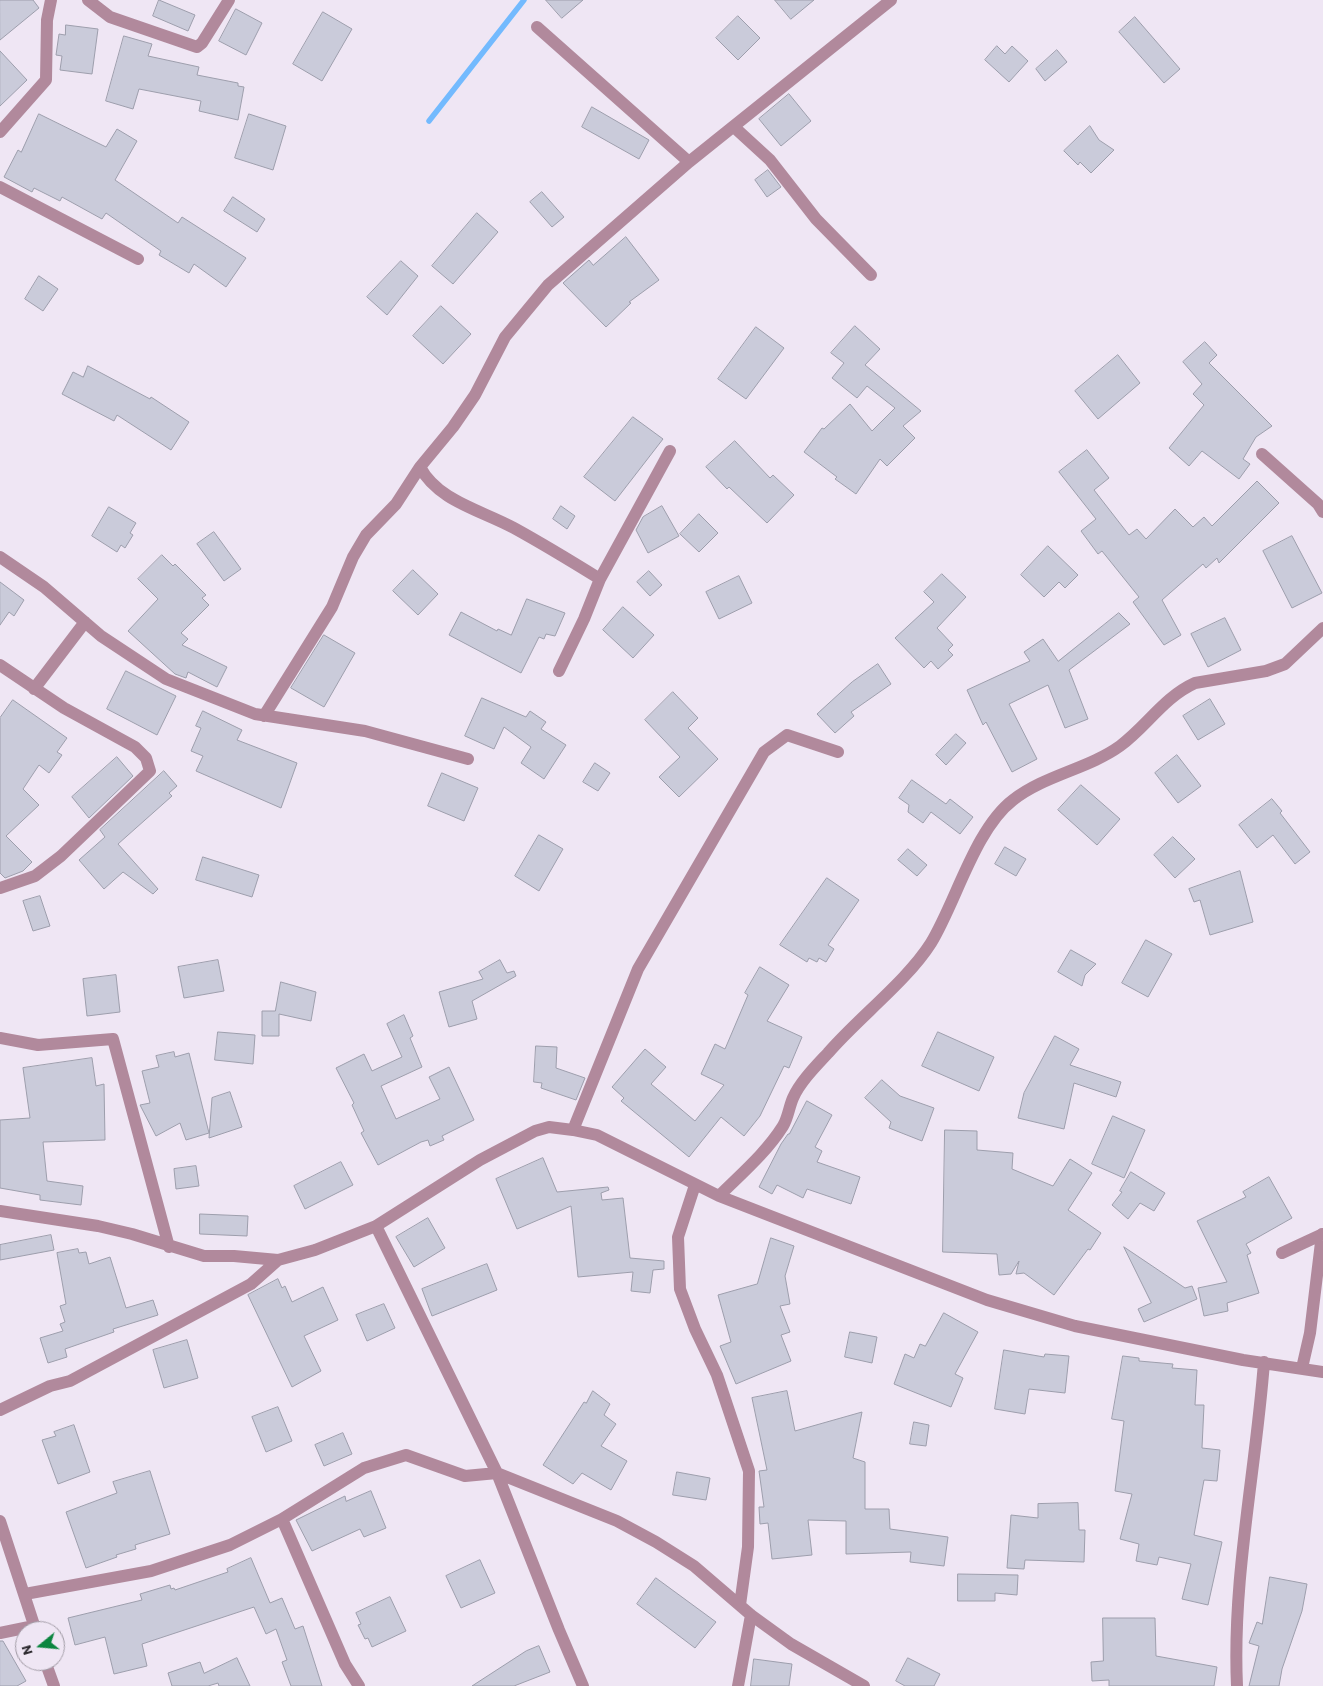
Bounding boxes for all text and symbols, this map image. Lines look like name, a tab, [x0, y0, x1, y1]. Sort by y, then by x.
north arrow	[15, 1621, 65, 1671]
text: N	[17, 1643, 36, 1657]

